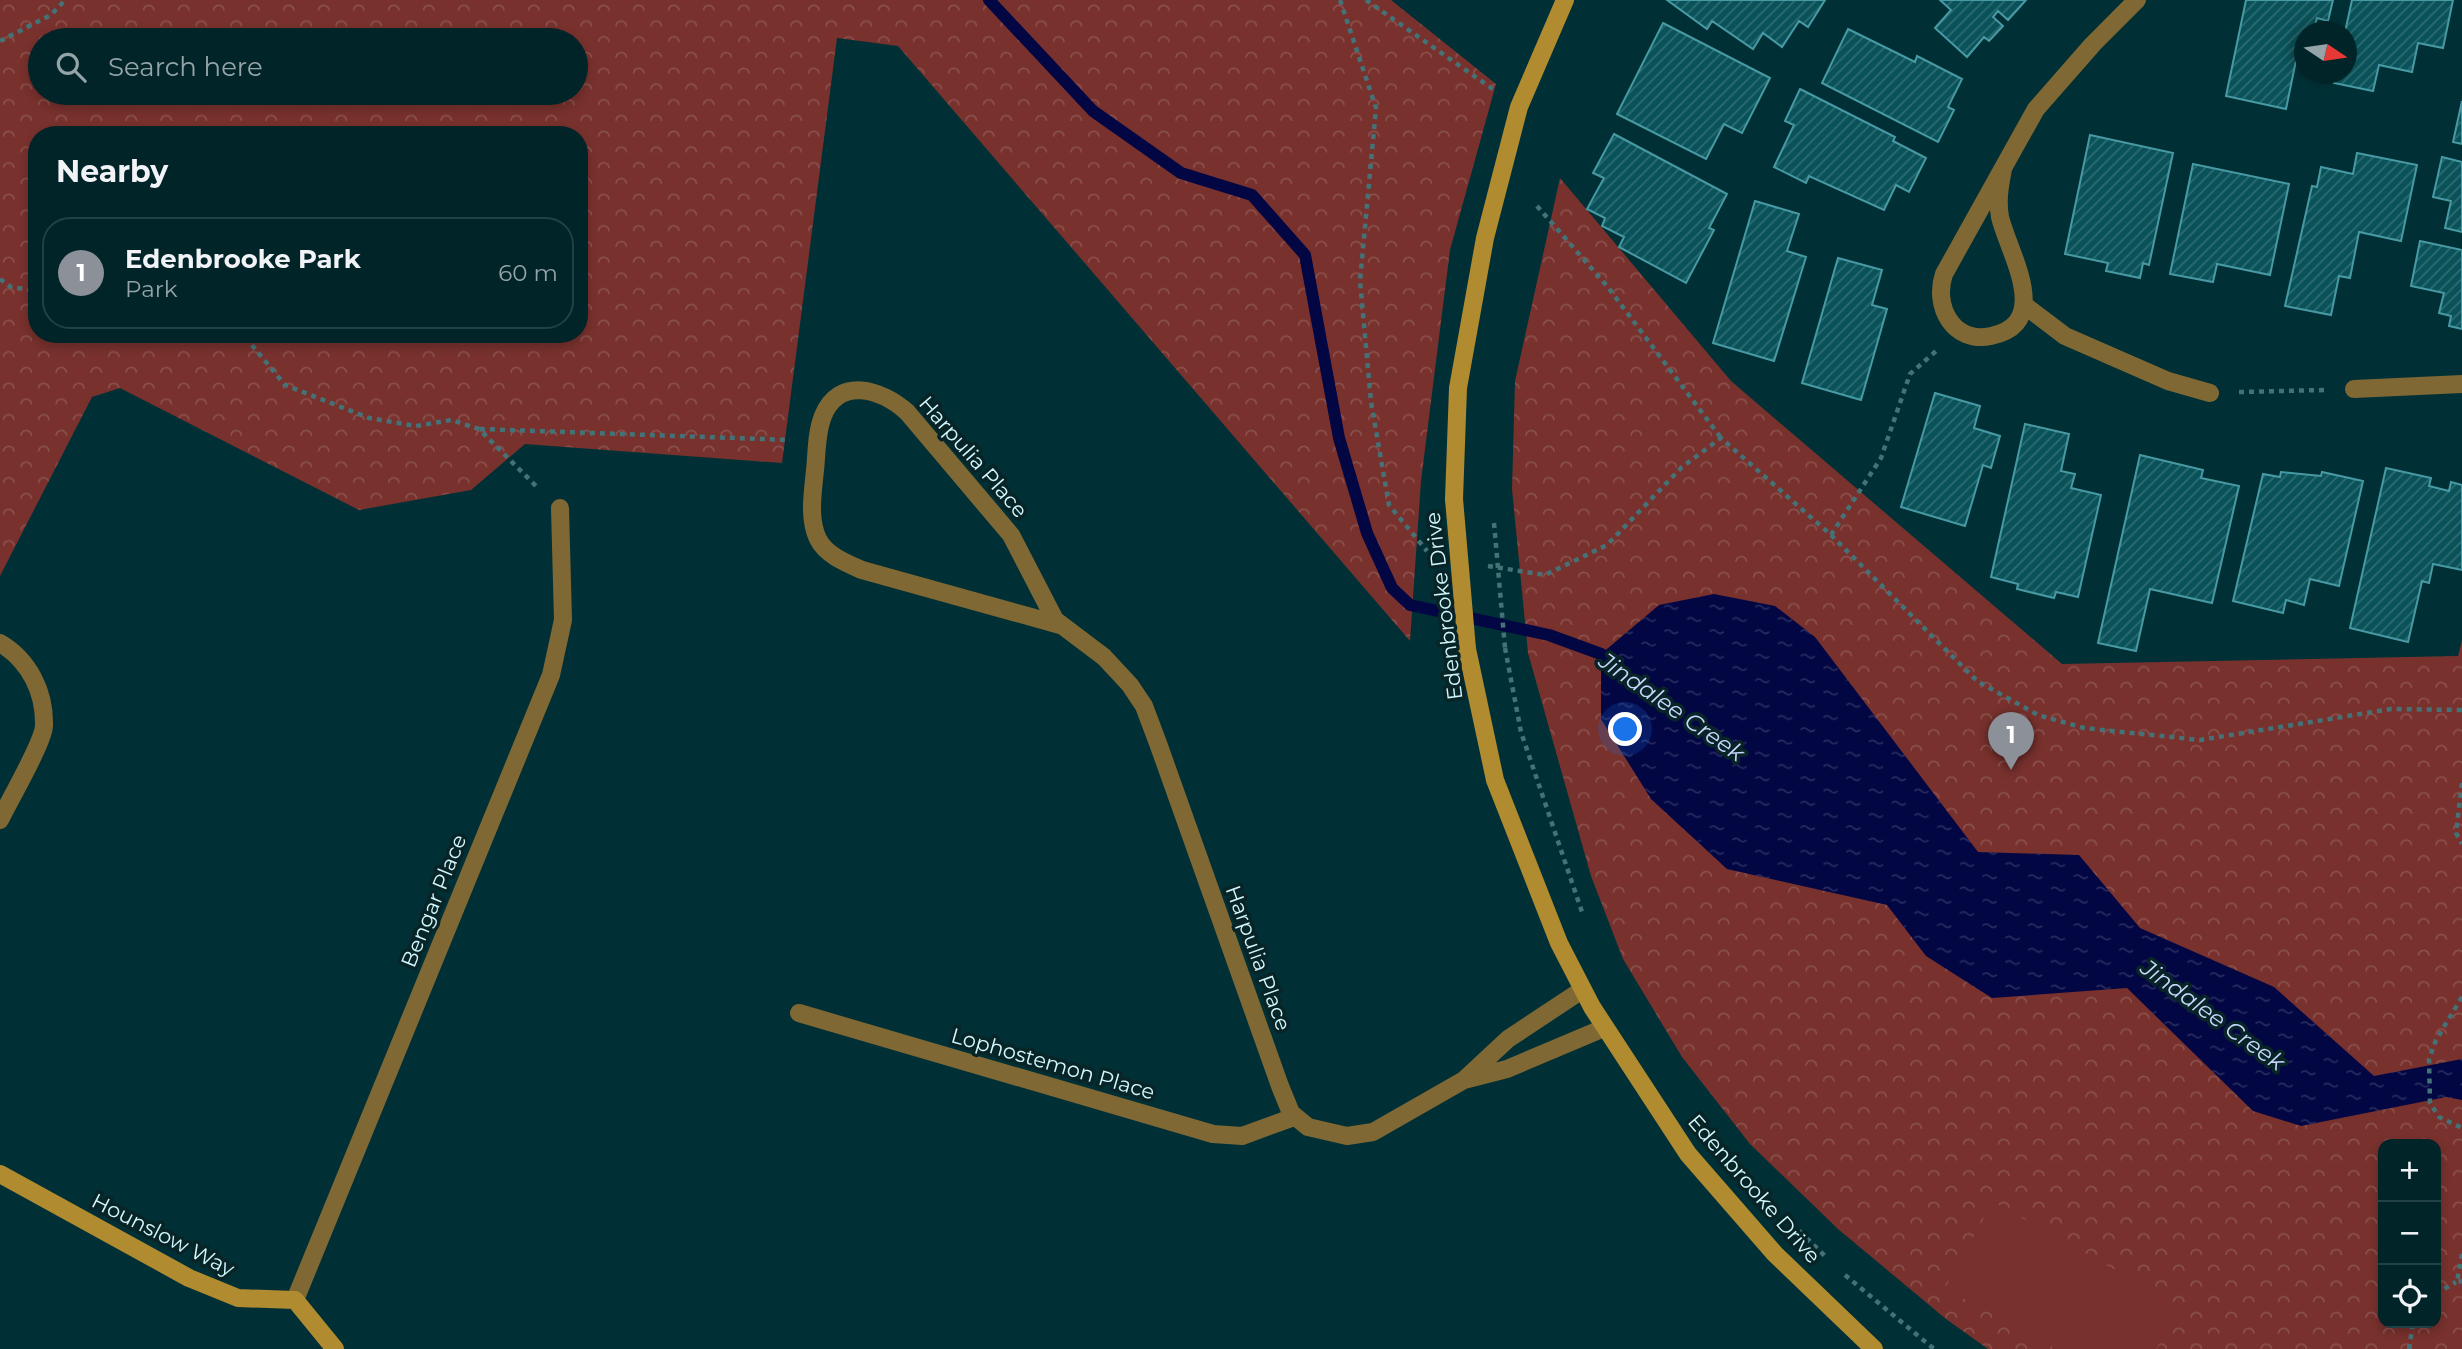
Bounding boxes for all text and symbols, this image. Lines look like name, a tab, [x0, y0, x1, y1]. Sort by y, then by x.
north arrow	[2294, 21, 2357, 84]
search box	[28, 28, 588, 105]
icon: search	[52, 48, 90, 86]
text: Search here	[108, 51, 263, 83]
text: Nearby	[56, 153, 168, 190]
text: Edenbrooke Park	[125, 243, 361, 275]
text: 1	[76, 259, 86, 287]
text: 60 m	[498, 259, 558, 287]
text: Park	[125, 275, 178, 303]
street label: Harpulia Place	[914, 391, 1033, 522]
street label: Edenbrooke Drive	[1420, 511, 1467, 701]
water label: Jindalee Creek	[1593, 646, 1751, 768]
your location	[1608, 712, 1642, 746]
pin: 1	[1988, 712, 2034, 770]
street label: Bengar Place	[396, 831, 472, 971]
street label: Harpulia Place	[1221, 882, 1296, 1034]
water label: Jindalee Creek	[2135, 953, 2292, 1077]
street label: Lophostemon Place	[948, 1022, 1158, 1105]
street label: Edenbrooke Drive	[1683, 1109, 1826, 1268]
map controls	[2378, 1139, 2441, 1328]
button: +	[2378, 1139, 2441, 1202]
street label: Hounslow Way	[88, 1188, 239, 1282]
button: −	[2378, 1202, 2441, 1265]
button: locate	[2378, 1265, 2441, 1328]

